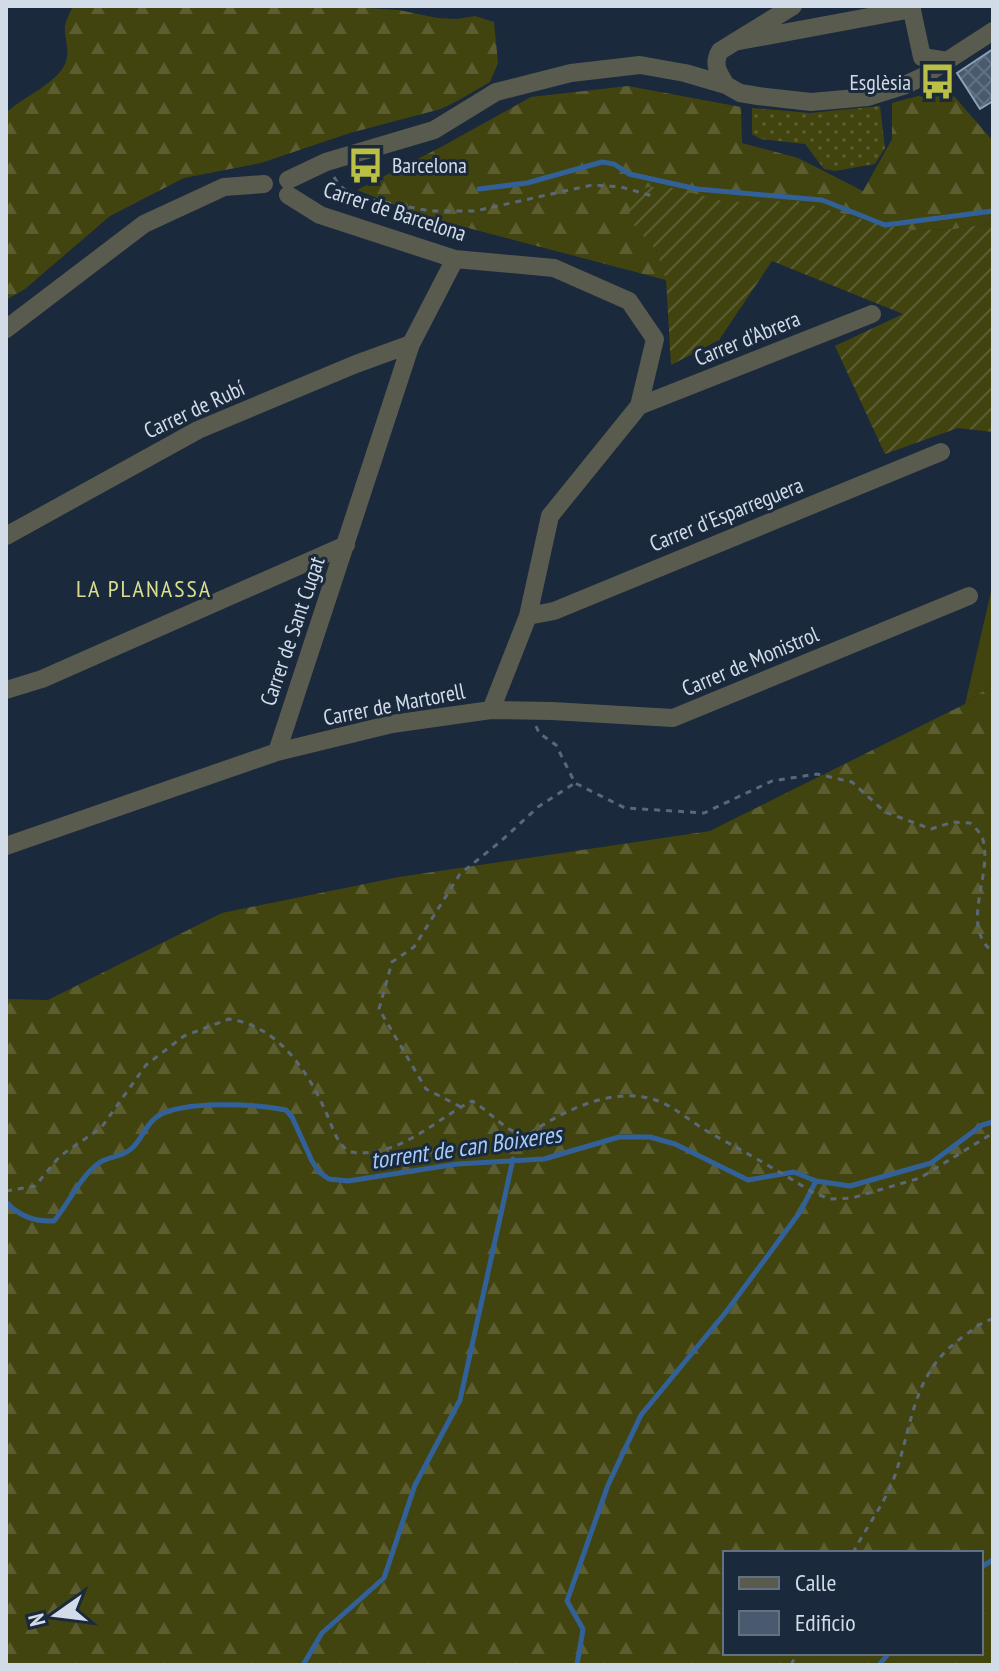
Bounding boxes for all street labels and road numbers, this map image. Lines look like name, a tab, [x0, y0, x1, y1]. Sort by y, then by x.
street label: Carrer de Barcelona	[320, 175, 470, 247]
street label: Carrer d'Abrera	[690, 304, 804, 372]
street label: Carrer de Rubí	[139, 373, 249, 445]
street label: Carrer d'Esparreguera	[645, 470, 807, 558]
street label: Carrer de Sant Cugat	[253, 553, 331, 709]
street label: Carrer de Monistrol	[677, 619, 823, 702]
street label: Carrer de Martorell	[321, 676, 468, 731]

